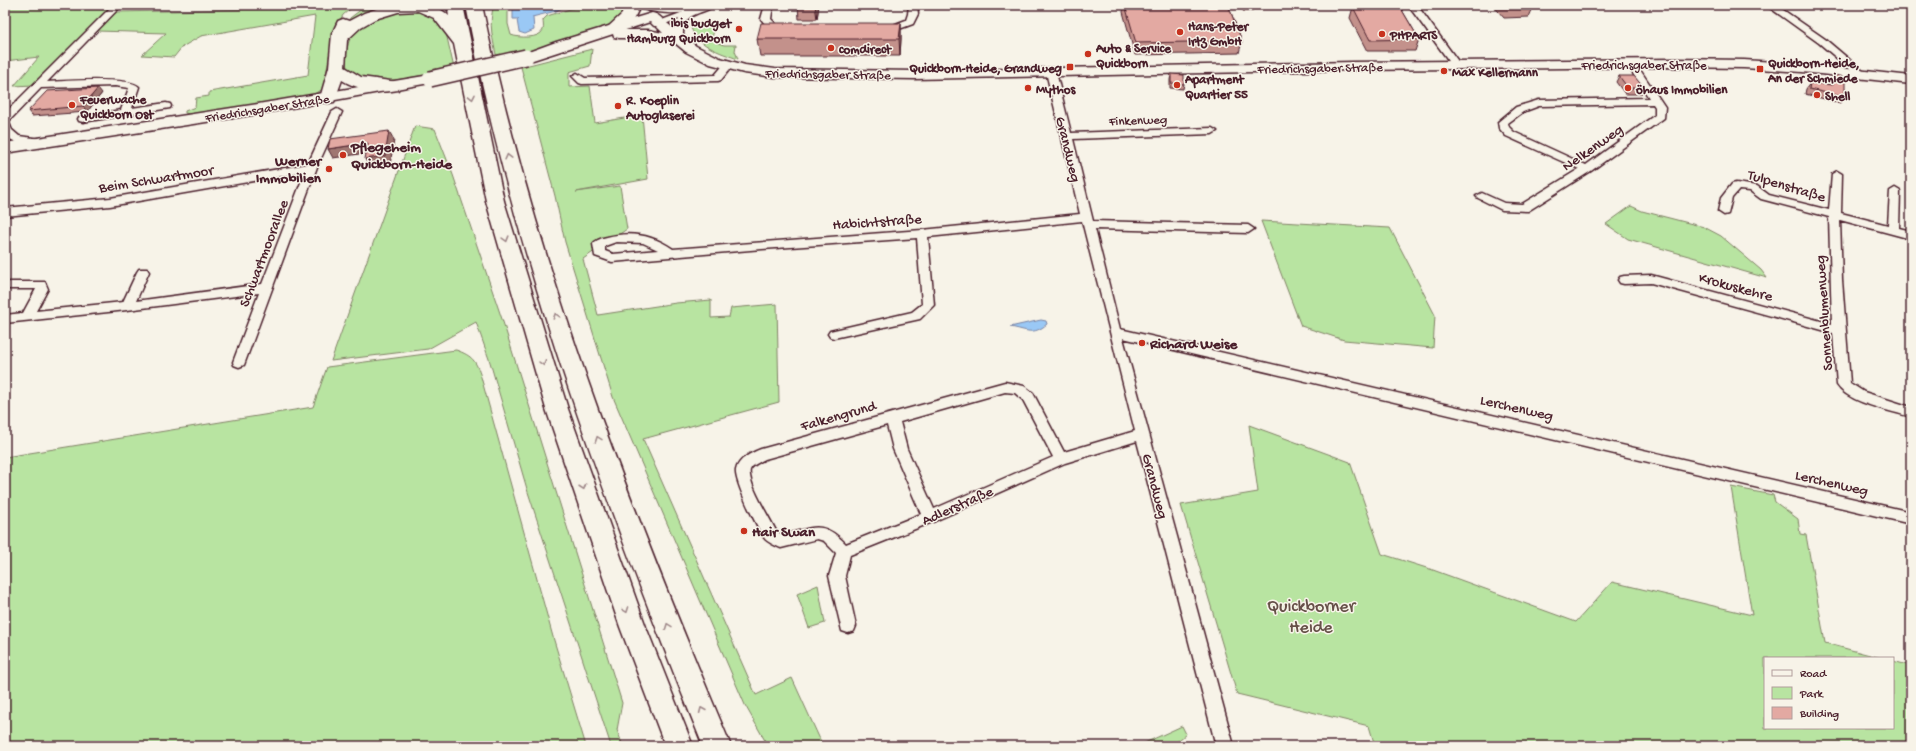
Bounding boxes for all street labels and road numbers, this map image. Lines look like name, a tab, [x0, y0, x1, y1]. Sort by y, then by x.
street label: Friedrichsgaber Straße	[1580, 59, 1707, 74]
street label: Friedrichsgaber Straße	[1256, 61, 1383, 78]
street label: Friedrichsgaber Straße	[764, 67, 891, 84]
street label: Friedrichsgaber Straße	[203, 92, 331, 127]
street label: Finkenweg	[1108, 113, 1168, 130]
street label: Grandweg	[1050, 115, 1084, 184]
street label: Nelkenweg	[1559, 121, 1627, 176]
street label: Beim Schwartmoor	[97, 162, 217, 198]
street label: Tulpenstraße	[1744, 166, 1828, 207]
street label: Schwartmoorallee	[236, 197, 294, 310]
street label: Habichtstraße	[832, 211, 923, 235]
street label: Sonnenblumenweg	[1812, 255, 1838, 371]
street label: Krokuskehre	[1696, 269, 1775, 307]
street label: Lerchenweg	[1478, 392, 1555, 426]
street label: Falkengrund	[798, 397, 880, 437]
street label: Grandweg	[1137, 452, 1171, 521]
street label: Lerchenweg	[1793, 467, 1870, 501]
street label: Adlerstraße	[919, 483, 996, 531]

